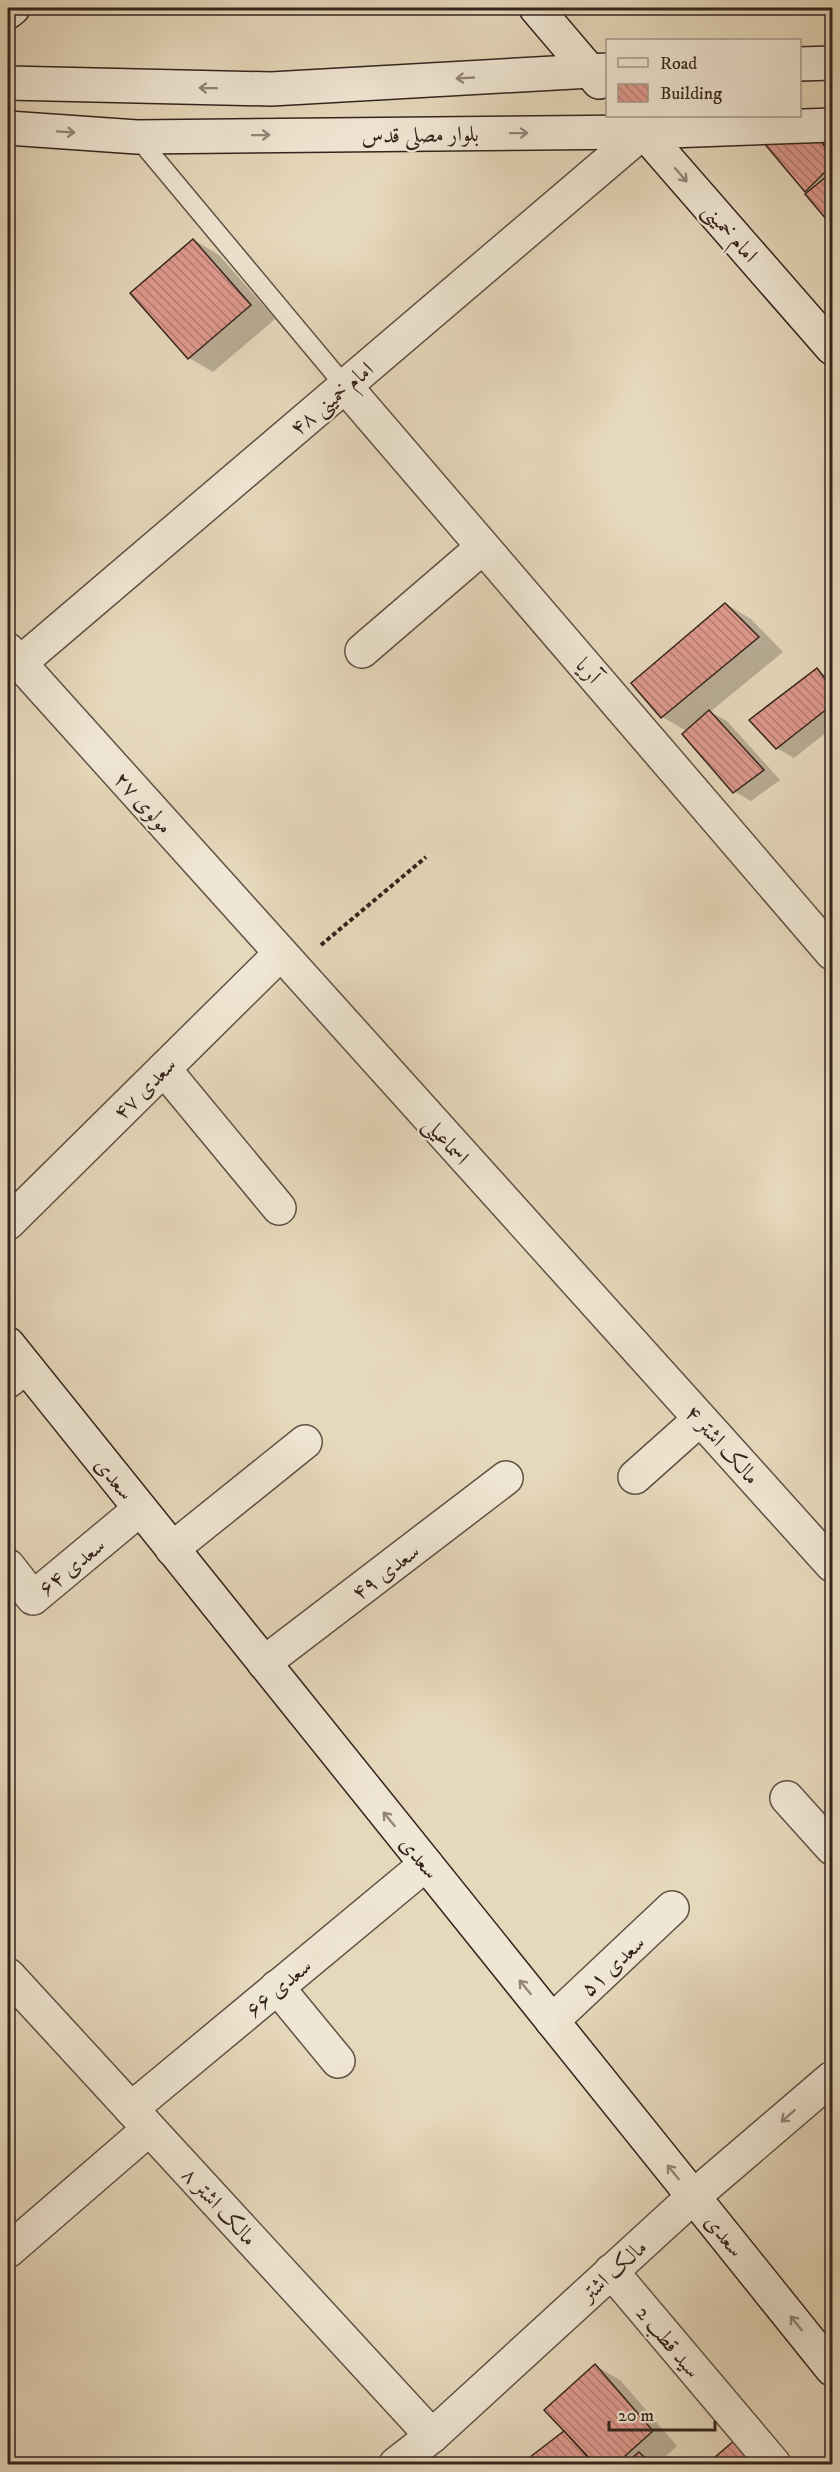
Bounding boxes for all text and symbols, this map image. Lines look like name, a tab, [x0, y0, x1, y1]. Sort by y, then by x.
legend	[606, 39, 801, 117]
text: Road	[660, 53, 697, 75]
one-way arrow	[456, 73, 476, 84]
one-way arrow	[198, 82, 218, 93]
text: Building	[660, 83, 722, 105]
street label: بلوار مصلی قدس	[361, 121, 479, 152]
one-way arrow	[55, 127, 75, 138]
one-way arrow	[508, 127, 528, 139]
one-way arrow	[250, 130, 270, 141]
one-way arrow	[674, 167, 688, 182]
street label: امام خمینی	[693, 198, 763, 272]
street label: امام خمینی ۴۸	[285, 356, 383, 446]
street label: آریا	[569, 652, 609, 691]
street label: مولوی ۲۷	[108, 766, 178, 840]
street label: سعدی ۴۷	[108, 1052, 182, 1126]
street label: اسماعیلی	[416, 1111, 475, 1172]
street label: مالک اشتر ۴	[679, 1400, 765, 1490]
street label: سعدی	[88, 1452, 139, 1506]
street label: سعدی ۶۴	[33, 1532, 111, 1602]
street label: سعدی ۴۹	[347, 1538, 425, 1607]
one-way arrow	[383, 1811, 396, 1827]
street label: سعدی	[393, 1831, 444, 1885]
street label: سعدی ۵۱	[575, 1930, 651, 2003]
street label: سعدی ۶۶	[240, 1953, 318, 2024]
one-way arrow	[518, 1979, 531, 1995]
one-way arrow	[781, 2109, 796, 2123]
street label: مالک اشتر ۸	[176, 2162, 262, 2252]
one-way arrow	[667, 2164, 680, 2180]
street label: سعدی	[698, 2209, 749, 2263]
street label: مالک اشتر	[574, 2234, 653, 2309]
street label: سید قطب 2	[630, 2300, 706, 2384]
one-way arrow	[789, 2316, 802, 2332]
scale bar	[609, 2394, 716, 2432]
text: 20 m	[618, 2405, 654, 2427]

